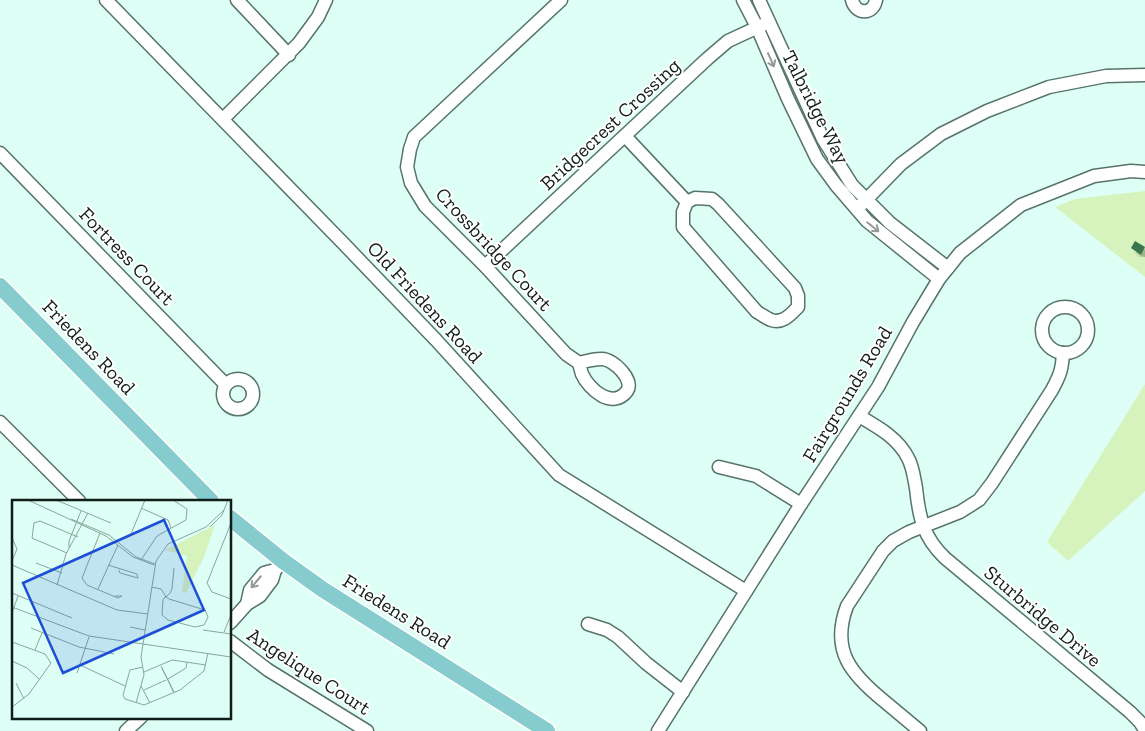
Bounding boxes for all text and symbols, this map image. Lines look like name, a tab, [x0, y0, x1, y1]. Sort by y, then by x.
street label: Talbridge Way	[777, 46, 855, 168]
one-way arrow	[767, 52, 777, 67]
street label: Bridgecrest Crossing	[535, 53, 685, 195]
street label: Crossbridge Court	[431, 182, 558, 316]
street label: Fortress Court	[74, 202, 180, 310]
one-way arrow	[867, 221, 880, 232]
street label: Old Friedens Road	[362, 236, 488, 368]
street label: Friedens Road	[38, 295, 140, 399]
street label: Fairgrounds Road	[797, 322, 897, 466]
inset map	[12, 500, 231, 718]
street label: Sturbridge Drive	[980, 560, 1106, 672]
street label: Friedens Road	[339, 568, 455, 654]
one-way arrow	[250, 576, 261, 589]
street label: Angelique Court	[243, 622, 375, 720]

